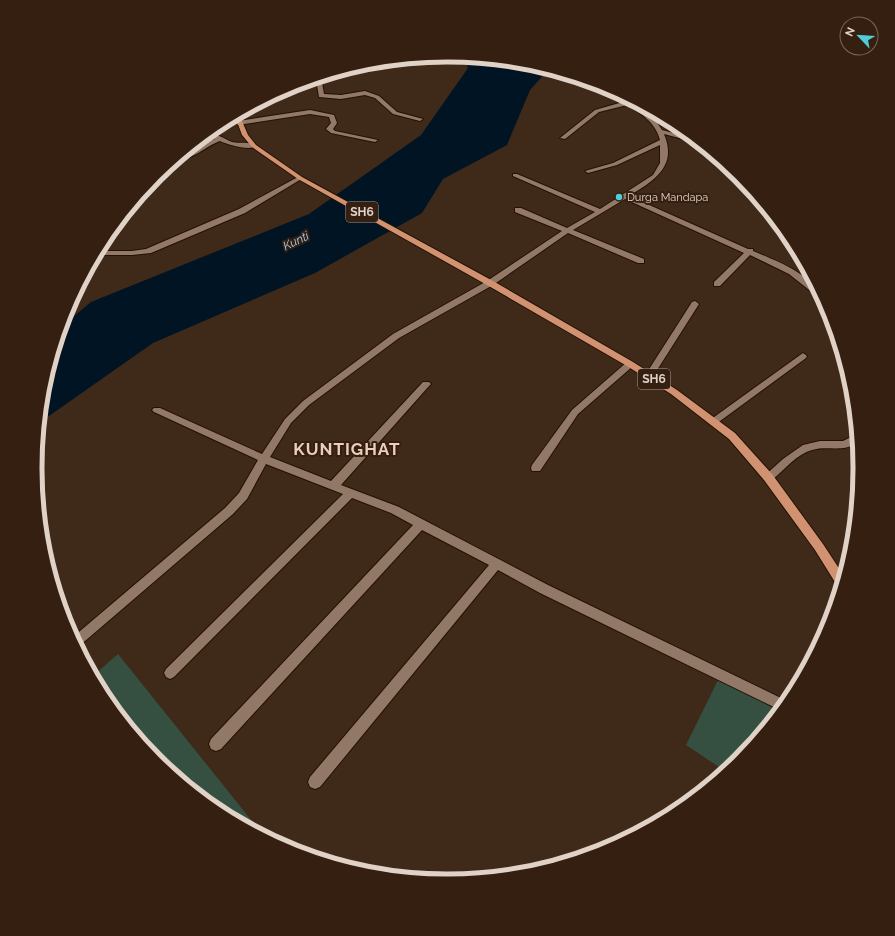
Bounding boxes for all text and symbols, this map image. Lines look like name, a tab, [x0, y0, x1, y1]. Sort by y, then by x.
north arrow	[839, 16, 879, 56]
text: N	[843, 25, 858, 39]
place label: Durga Mandapa	[627, 191, 708, 204]
marker: Durga Mandapa	[614, 192, 624, 202]
road number: SH6	[346, 202, 378, 222]
water label: Kunti	[281, 229, 312, 253]
road number: SH6	[638, 369, 670, 389]
district label: KUNTIGHAT	[293, 439, 401, 459]

